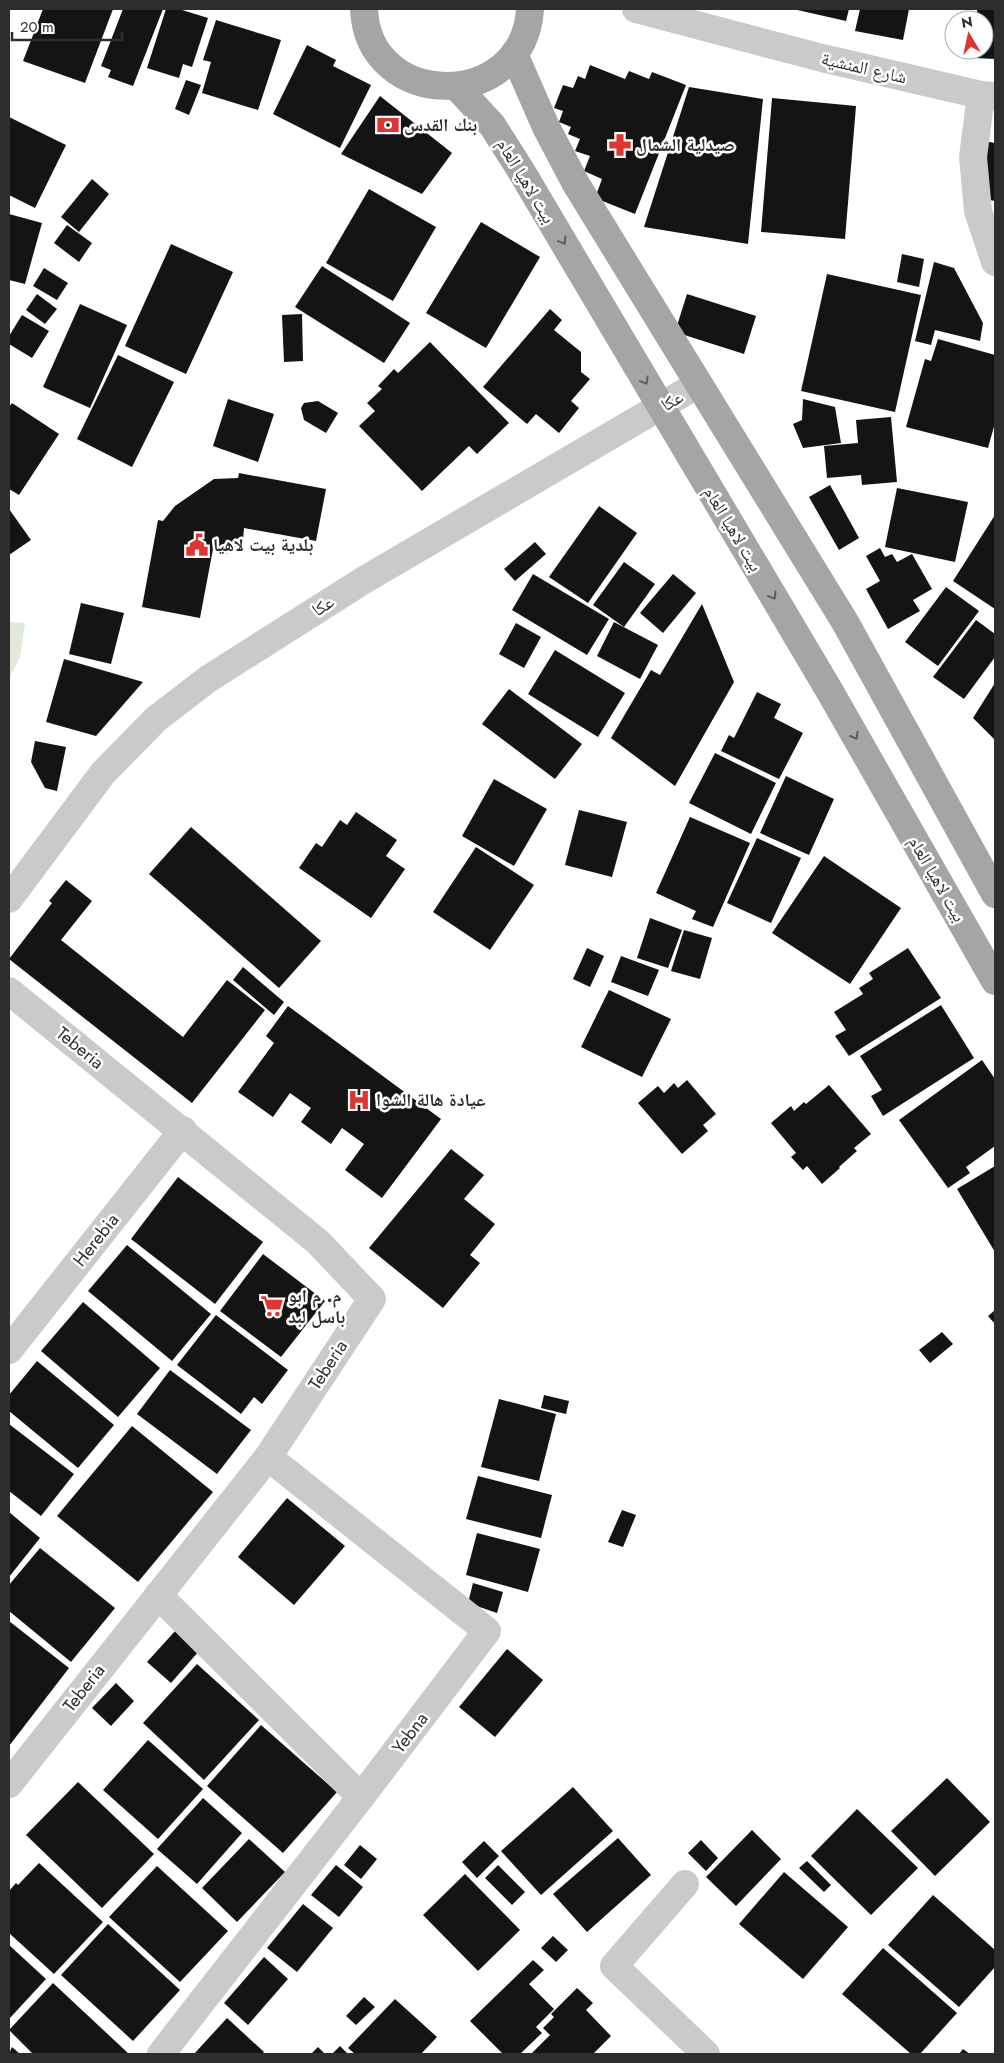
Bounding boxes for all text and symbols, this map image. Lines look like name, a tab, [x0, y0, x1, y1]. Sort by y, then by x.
scale bar	[12, 10, 122, 42]
north arrow	[944, 10, 994, 60]
text: N	[960, 11, 974, 33]
text: 20 m	[20, 16, 54, 38]
street label: شارع المنشية	[819, 46, 909, 90]
bank icon: بنك القدس	[375, 112, 401, 138]
place label: بنك القدس	[404, 112, 477, 138]
pharmacy icon: صيدلية الشمال	[607, 132, 633, 158]
place label: صيدلية الشمال	[636, 132, 735, 158]
street label: بيت لاهيا العام	[490, 133, 562, 229]
one-way arrow	[556, 236, 566, 245]
one-way arrow	[639, 376, 649, 385]
street label: عكا	[656, 384, 688, 418]
street label: بيت لاهيا العام	[697, 481, 769, 577]
public building icon: بلدية بيت لاهيا	[184, 532, 210, 558]
place label: بلدية بيت لاهيا	[213, 532, 313, 558]
street label: عكا	[307, 589, 339, 623]
one-way arrow	[766, 590, 776, 599]
one-way arrow	[849, 731, 859, 740]
street label: بيت لاهيا العام	[902, 831, 972, 927]
street label: Teberia	[50, 1021, 110, 1075]
hospital icon: عيادة هالة الشوا	[346, 1087, 372, 1113]
place label: عيادة هالة الشوا	[376, 1087, 485, 1113]
street label: Herebia	[67, 1208, 125, 1272]
place label: م. م ابو باسل لبد	[288, 1283, 345, 1330]
supermarket icon: م. م ابو باسل لبد	[259, 1293, 285, 1319]
street label: Teberia	[302, 1335, 354, 1395]
street label: Teberia	[57, 1658, 111, 1718]
street label: Yebna	[386, 1707, 434, 1759]

